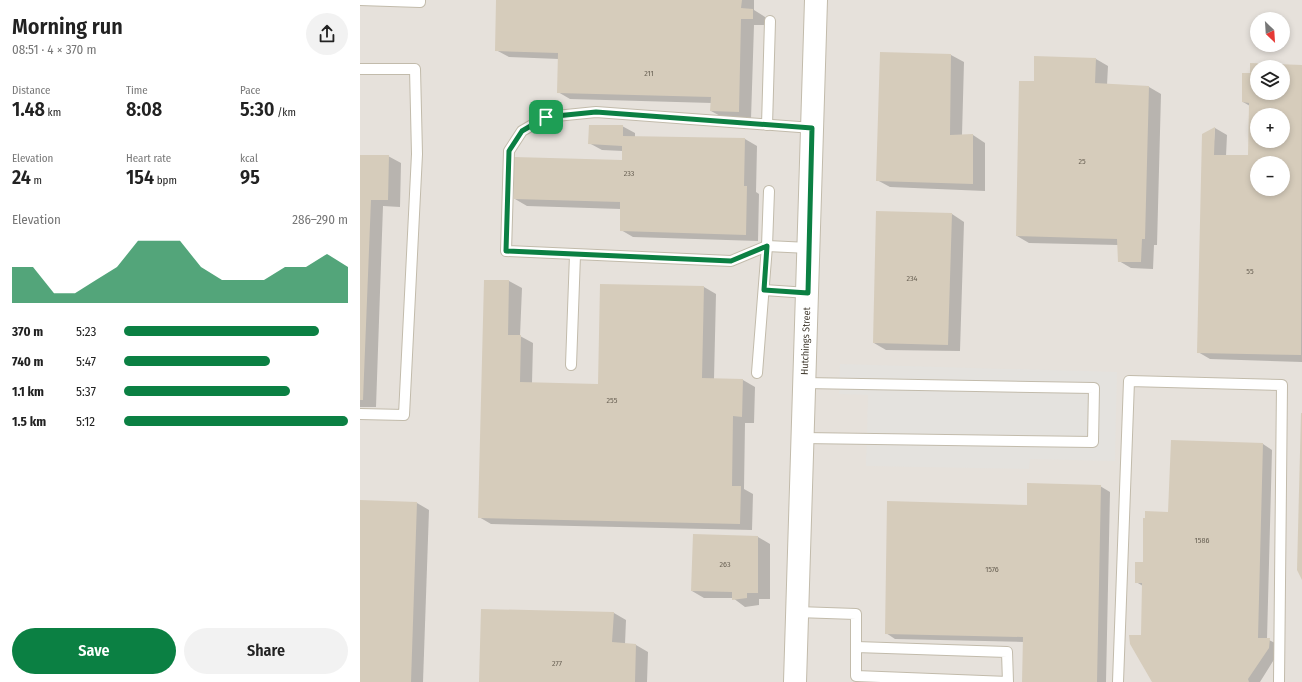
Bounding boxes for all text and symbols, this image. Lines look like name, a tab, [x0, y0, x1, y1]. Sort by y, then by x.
north arrow	[1250, 12, 1290, 52]
map controls	[1250, 12, 1290, 196]
text: Morning run	[12, 13, 123, 40]
button: share	[306, 13, 348, 55]
text: 08:51 · 4 × 370 m	[12, 42, 96, 57]
button: layers	[1250, 60, 1290, 100]
house number: 211	[644, 69, 654, 78]
text: Distance	[12, 84, 51, 97]
text: Time	[126, 84, 148, 97]
text: Pace	[240, 84, 261, 97]
text: 1.48	[12, 97, 45, 121]
text: 8:08	[126, 97, 162, 121]
text: 5:30	[240, 97, 275, 121]
pin	[529, 100, 563, 134]
text: km	[45, 106, 61, 119]
text: /km	[275, 106, 296, 119]
icon: arrive	[535, 106, 557, 128]
button: +	[1250, 108, 1290, 148]
text: Elevation	[12, 152, 53, 165]
text: Heart rate	[126, 152, 171, 165]
text: kcal	[240, 152, 258, 165]
button: −	[1250, 156, 1290, 196]
house number: 25	[1078, 157, 1086, 166]
text: 24	[12, 165, 31, 189]
text: 154	[126, 165, 154, 189]
text: 95	[240, 165, 260, 189]
house number: 233	[624, 169, 635, 178]
text: m	[31, 174, 42, 187]
text: bpm	[154, 174, 177, 187]
text: Elevation	[12, 212, 61, 227]
text: 286–290 m	[292, 212, 348, 227]
house number: 55	[1246, 267, 1254, 276]
house number: 234	[907, 274, 918, 283]
street label: Hutchings Street	[799, 306, 813, 375]
text: 370 m	[12, 324, 43, 339]
text: 5:23	[76, 324, 96, 339]
text: 740 m	[12, 354, 44, 369]
text: 5:47	[76, 354, 96, 369]
text: 1.1 km	[12, 384, 44, 399]
text: 5:37	[76, 384, 96, 399]
house number: 255	[607, 396, 618, 405]
text: 1.5 km	[12, 414, 46, 429]
text: 5:12	[76, 414, 95, 429]
house number: 1586	[1195, 536, 1209, 545]
house number: 263	[719, 560, 731, 569]
house number: 1576	[985, 565, 999, 574]
button: Save	[12, 628, 176, 674]
button: Share	[184, 628, 348, 674]
house number: 277	[552, 659, 563, 668]

